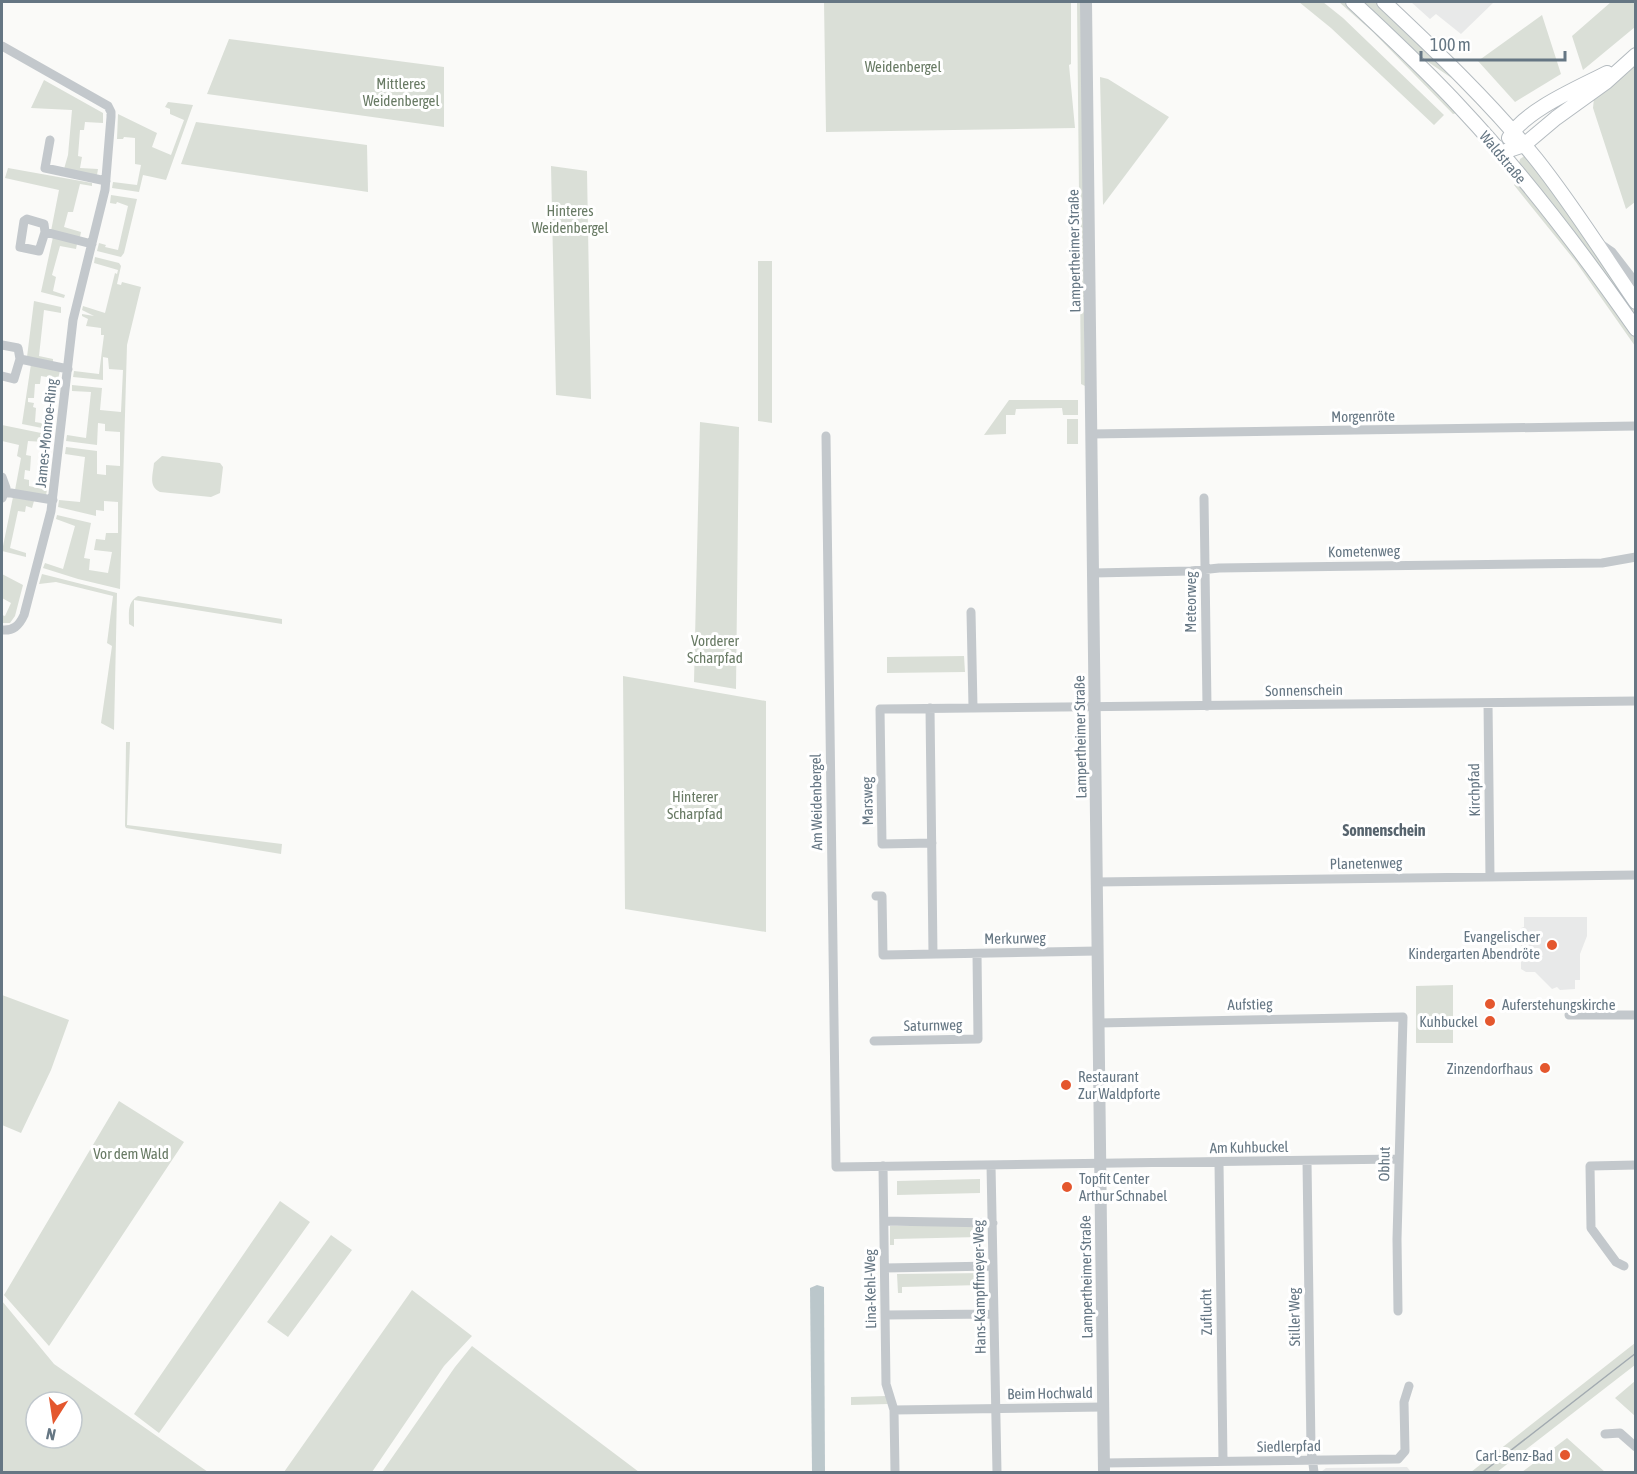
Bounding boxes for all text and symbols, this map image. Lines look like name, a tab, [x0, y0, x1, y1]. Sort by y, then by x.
scale bar	[1421, 24, 1565, 62]
text: 100 m	[1430, 34, 1471, 55]
park label: Weidenbergel	[865, 58, 941, 75]
park label: Mittleres Weidenbergel	[363, 75, 439, 109]
street label: Waldstraße	[1476, 127, 1530, 187]
street label: Lampertheimer Straße	[1064, 189, 1084, 313]
park label: Hinteres Weidenbergel	[532, 202, 608, 236]
street label: James-Monroe-Ring	[32, 377, 60, 488]
street label: Morgenröte	[1331, 407, 1395, 425]
street label: Kometenweg	[1328, 542, 1401, 560]
street label: Meteorweg	[1182, 571, 1199, 633]
park label: Vorderer Scharpfad	[687, 632, 743, 666]
street label: Lampertheimer Straße	[1070, 675, 1090, 799]
street label: Sonnenschein	[1265, 681, 1343, 699]
street label: Am Weidenbergel	[807, 753, 825, 851]
street label: Kirchpfad	[1465, 763, 1483, 817]
street label: Marsweg	[858, 776, 876, 826]
park label: Hinterer Scharpfad	[667, 788, 723, 822]
district label: Sonnenschein	[1343, 821, 1426, 839]
street label: Planetenweg	[1329, 854, 1403, 872]
place label: Evangelischer Kindergarten Abendröte	[1408, 928, 1541, 962]
street label: Merkurweg	[984, 929, 1047, 947]
marker: Evangelischer Kindergarten Abendröte	[1545, 938, 1559, 952]
street label: Aufstieg	[1227, 995, 1273, 1013]
place label: Auferstehungskirche	[1502, 996, 1616, 1013]
marker: Auferstehungskirche	[1483, 997, 1497, 1011]
place label: Kuhbuckel	[1419, 1013, 1478, 1030]
marker: Kuhbuckel	[1483, 1014, 1497, 1028]
street label: Saturnweg	[904, 1016, 963, 1034]
place label: Zinzendorfhaus	[1447, 1060, 1533, 1077]
marker: Zinzendorfhaus	[1538, 1061, 1552, 1075]
place label: Restaurant Zur Waldpforte	[1078, 1068, 1161, 1102]
marker: Restaurant Zur Waldpforte	[1059, 1078, 1073, 1092]
street label: Am Kuhbuckel	[1209, 1138, 1289, 1156]
park label: Vor dem Wald	[93, 1145, 169, 1162]
street label: Obhut	[1375, 1146, 1393, 1182]
place label: Topfit Center Arthur Schnabel	[1079, 1170, 1167, 1204]
marker: Topfit Center Arthur Schnabel	[1060, 1180, 1074, 1194]
street label: Lampertheimer Straße	[1076, 1215, 1096, 1339]
street label: Hans-Kampffmeyer-Weg	[969, 1219, 989, 1354]
street label: Lina-Kehl-Weg	[861, 1248, 879, 1329]
street label: Stiller Weg	[1285, 1287, 1303, 1347]
street label: Zuflucht	[1197, 1289, 1215, 1335]
street label: Beim Hochwald	[1007, 1384, 1093, 1402]
north arrow	[24, 1390, 84, 1450]
text: N	[44, 1425, 57, 1444]
street label: Siedlerpfad	[1257, 1437, 1321, 1455]
place label: Carl-Benz-Bad	[1476, 1447, 1553, 1464]
marker: Carl-Benz-Bad	[1558, 1448, 1572, 1462]

